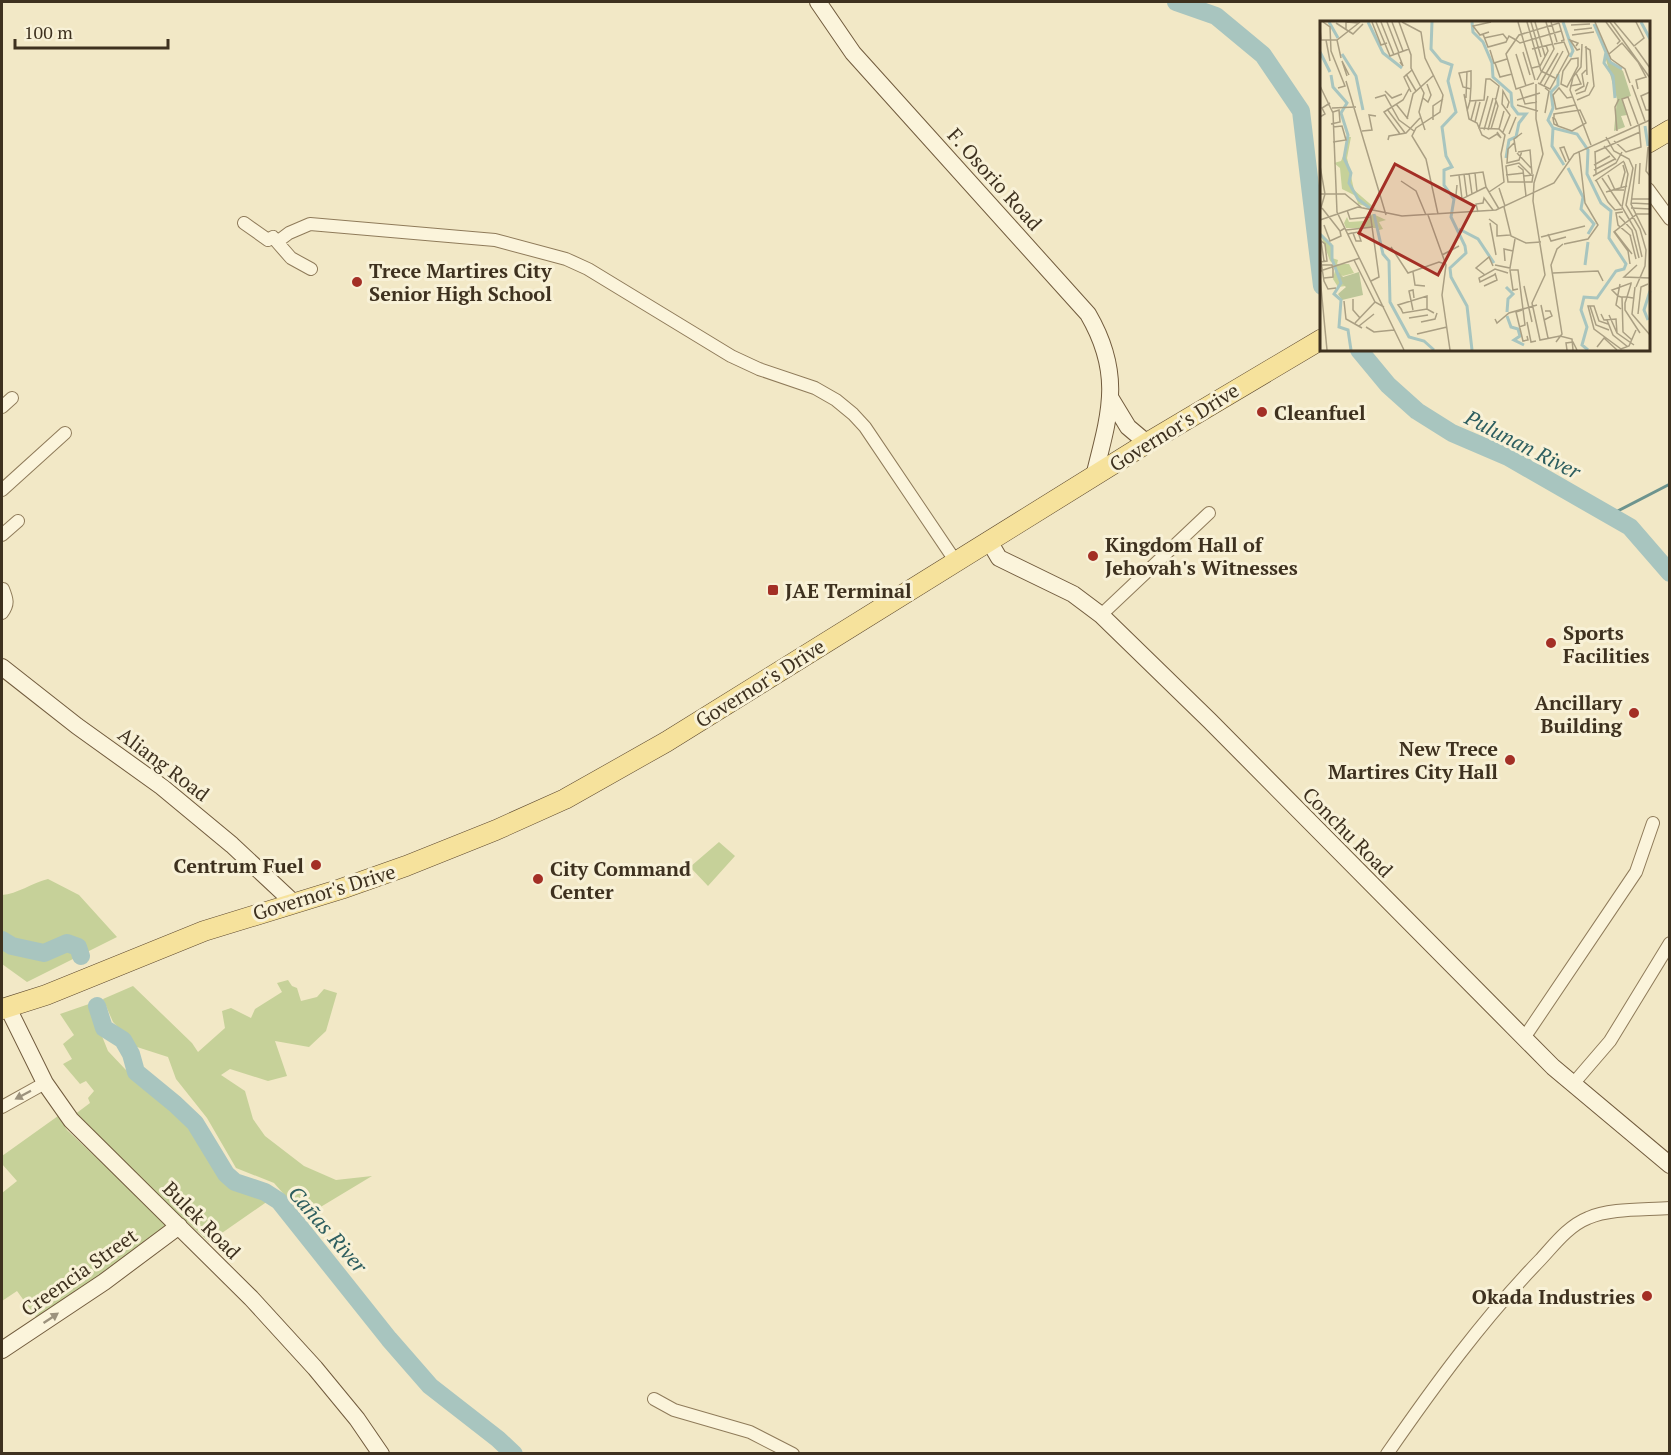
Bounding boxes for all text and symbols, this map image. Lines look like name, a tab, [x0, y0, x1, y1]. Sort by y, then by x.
scale bar	[15, 12, 168, 50]
text: 100 m	[24, 20, 73, 44]
inset map	[1320, 21, 1650, 351]
street label: F. Osorio Road	[942, 122, 1048, 236]
place label: Trece Martires City Senior High School	[369, 257, 552, 307]
marker: Trece Martires City Senior High School	[350, 275, 364, 289]
street label: Governor's Drive	[1104, 376, 1244, 478]
place label: Cleanfuel	[1274, 399, 1366, 426]
water label: Pulunan River	[1460, 402, 1586, 486]
marker: Cleanfuel	[1255, 405, 1269, 419]
place label: Kingdom Hall of Jehovah's Witnesses	[1105, 531, 1298, 581]
marker: Kingdom Hall of Jehovah's Witnesses	[1086, 549, 1100, 563]
place label: JAE Terminal	[785, 577, 912, 604]
marker: JAE Terminal	[766, 583, 780, 597]
place label: Sports Facilities	[1563, 619, 1650, 669]
street label: Governor's Drive	[690, 632, 830, 734]
marker: Sports Facilities	[1544, 636, 1558, 650]
place label: Ancillary Building	[1534, 689, 1623, 739]
marker: Ancillary Building	[1627, 706, 1641, 720]
street label: Aliang Road	[113, 721, 215, 807]
place label: New Trece Martires City Hall	[1328, 735, 1498, 785]
marker: New Trece Martires City Hall	[1503, 753, 1517, 767]
street label: Conchu Road	[1297, 781, 1399, 883]
place label: Centrum Fuel	[174, 852, 304, 879]
place label: City Command Center	[550, 855, 691, 905]
street label: Governor's Drive	[249, 858, 399, 926]
marker: Centrum Fuel	[309, 858, 323, 872]
marker: City Command Center	[531, 872, 545, 886]
one-way arrow	[15, 1090, 32, 1100]
street label: Bulek Road	[157, 1175, 247, 1265]
water label: Cañas River	[282, 1180, 374, 1279]
street label: Creencia Street	[15, 1222, 143, 1322]
place label: Okada Industries	[1472, 1283, 1635, 1310]
marker: Okada Industries	[1640, 1289, 1654, 1303]
one-way arrow	[42, 1312, 58, 1324]

